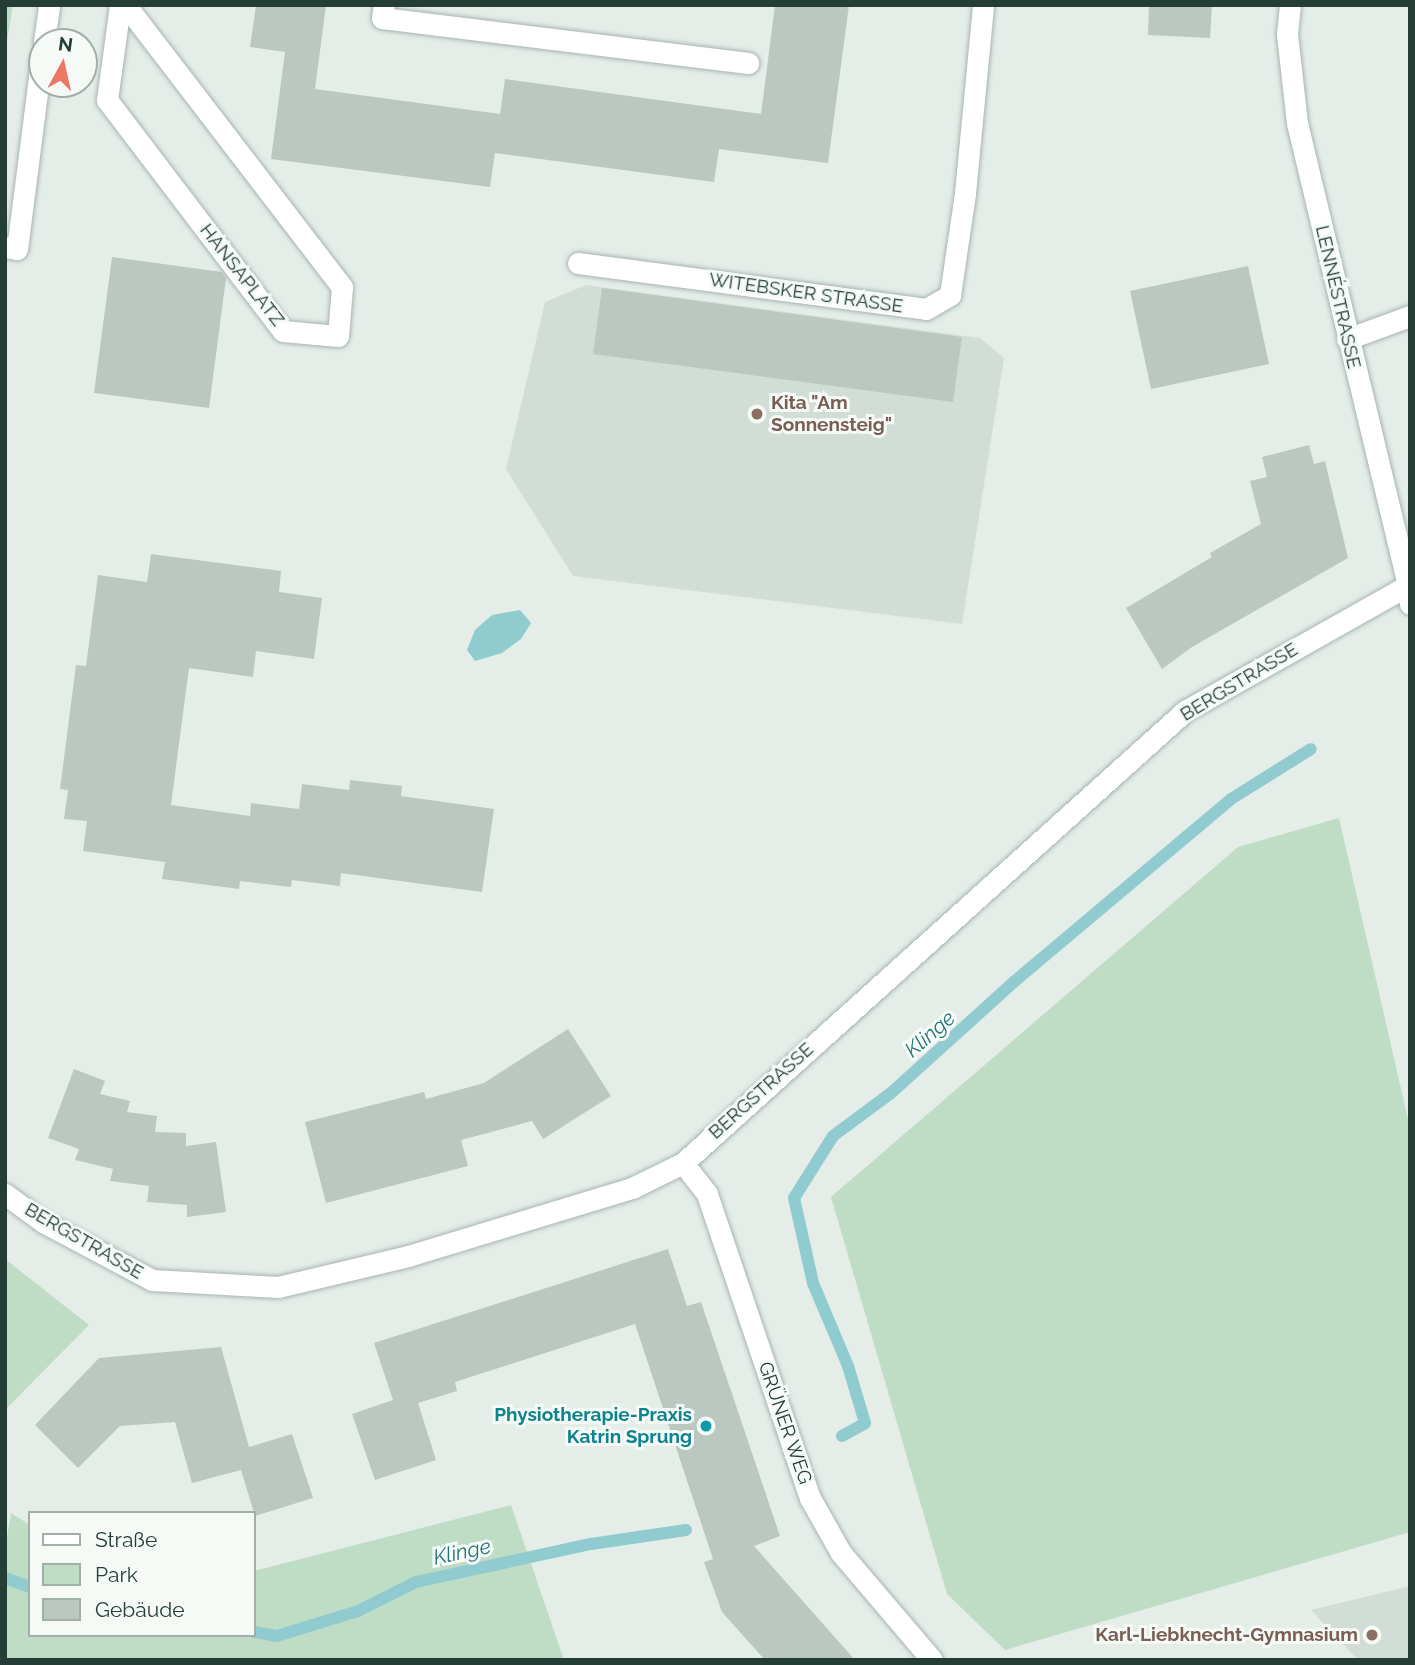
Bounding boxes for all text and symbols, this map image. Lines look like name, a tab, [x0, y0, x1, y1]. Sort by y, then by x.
north arrow	[28, 28, 98, 98]
text: N	[57, 32, 74, 56]
street label: HANSAPLATZ	[195, 219, 289, 331]
street label: LENNÉSTRASSE	[1310, 223, 1366, 371]
street label: WITEBSKER STRASSE	[708, 268, 904, 318]
place label: Kita "Am Sonnensteig"	[771, 392, 892, 436]
marker: Kita "Am Sonnensteig"	[749, 406, 765, 422]
street label: BERGSTRASSE	[1176, 638, 1302, 726]
water label: Klinge	[900, 1005, 960, 1063]
street label: BERGSTRASSE	[704, 1038, 818, 1144]
street label: BERGSTRASSE	[21, 1198, 147, 1284]
street label: GRÜNER WEG	[753, 1358, 817, 1488]
place label: Physiotherapie-Praxis Katrin Sprung	[494, 1404, 692, 1448]
marker: Physiotherapie-Praxis Katrin Sprung	[698, 1418, 714, 1434]
legend	[28, 1511, 256, 1637]
text: Straße	[95, 1527, 157, 1552]
water label: Klinge	[431, 1534, 493, 1570]
text: Park	[95, 1562, 138, 1587]
text: Gebäude	[95, 1597, 185, 1622]
place label: Karl-Liebknecht-Gymnasium	[1095, 1624, 1358, 1646]
marker: Karl-Liebknecht-Gymnasium	[1364, 1627, 1380, 1643]

